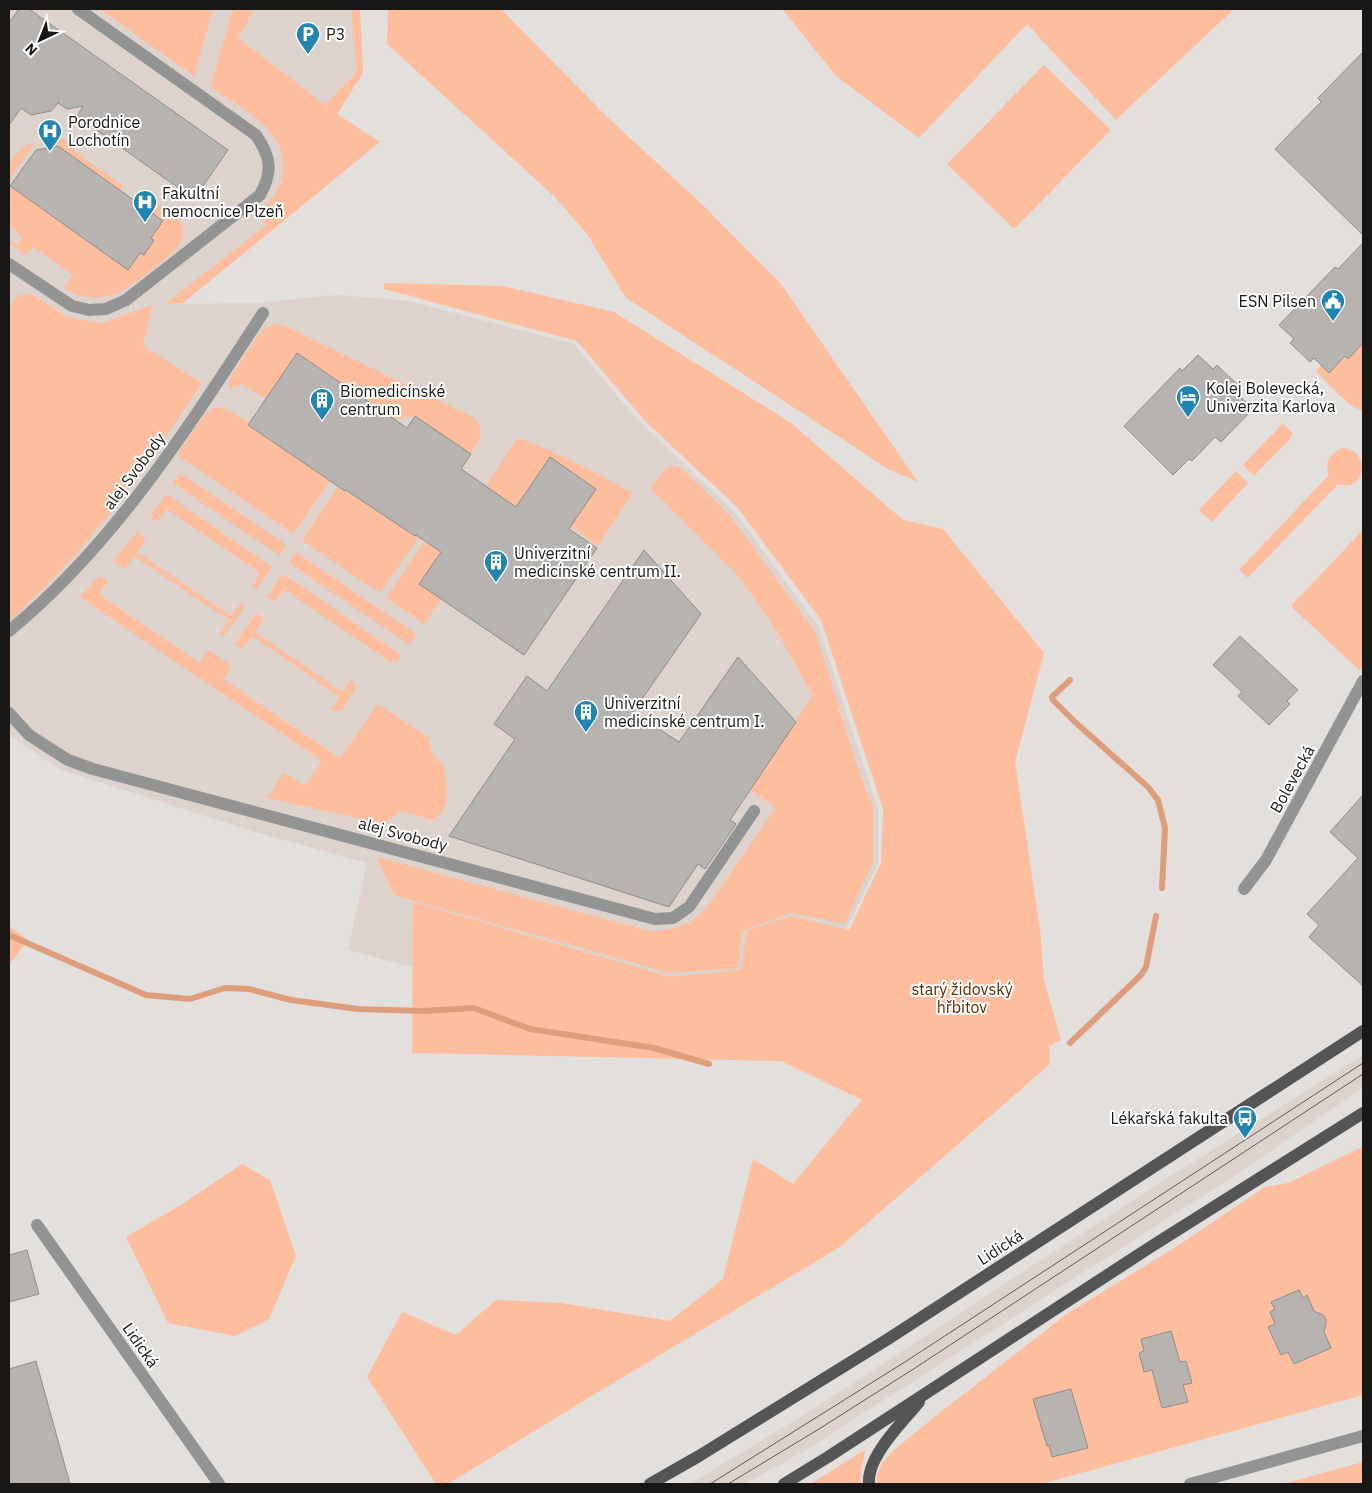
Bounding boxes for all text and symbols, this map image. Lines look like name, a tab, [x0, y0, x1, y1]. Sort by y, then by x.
north arrow	[15, 15, 65, 65]
parking icon: P3	[295, 21, 321, 55]
place label: P3	[326, 24, 345, 44]
text: N	[21, 39, 41, 60]
place label: Porodnice Lochotín	[68, 112, 140, 150]
hospital icon: Porodnice Lochotín	[37, 118, 63, 152]
place label: Fakultní nemocnice Plzeň	[162, 183, 284, 221]
hospital icon: Fakultní nemocnice Plzeň	[132, 189, 158, 223]
public building icon: ESN Pilsen	[1320, 288, 1346, 322]
place label: ESN Pilsen	[1239, 291, 1316, 311]
place label: Kolej Bolevecká, Univerzita Karlova	[1206, 378, 1336, 416]
place label: Biomedicínské centrum	[340, 381, 446, 419]
hotel icon: Kolej Bolevecká, Univerzita Karlova	[1175, 384, 1201, 418]
building icon: Biomedicínské centrum	[309, 387, 335, 421]
street label: alej Svobody	[99, 429, 169, 513]
place label: Univerzitní medicínské centrum II.	[514, 543, 681, 581]
building icon: Univerzitní medicínské centrum II.	[483, 549, 509, 583]
place label: Univerzitní medicínské centrum I.	[604, 693, 765, 731]
building icon: Univerzitní medicínské centrum I.	[573, 699, 599, 733]
street label: Bolevecká	[1265, 741, 1319, 816]
street label: alej Svobody	[356, 813, 450, 855]
park label: starý židovský hřbitov	[911, 979, 1013, 1017]
bus stop icon: Lékařská fakulta	[1232, 1105, 1258, 1139]
place label: Lékařská fakulta	[1111, 1108, 1228, 1128]
street label: Lidická	[973, 1225, 1027, 1269]
street label: Lidická	[118, 1319, 164, 1372]

